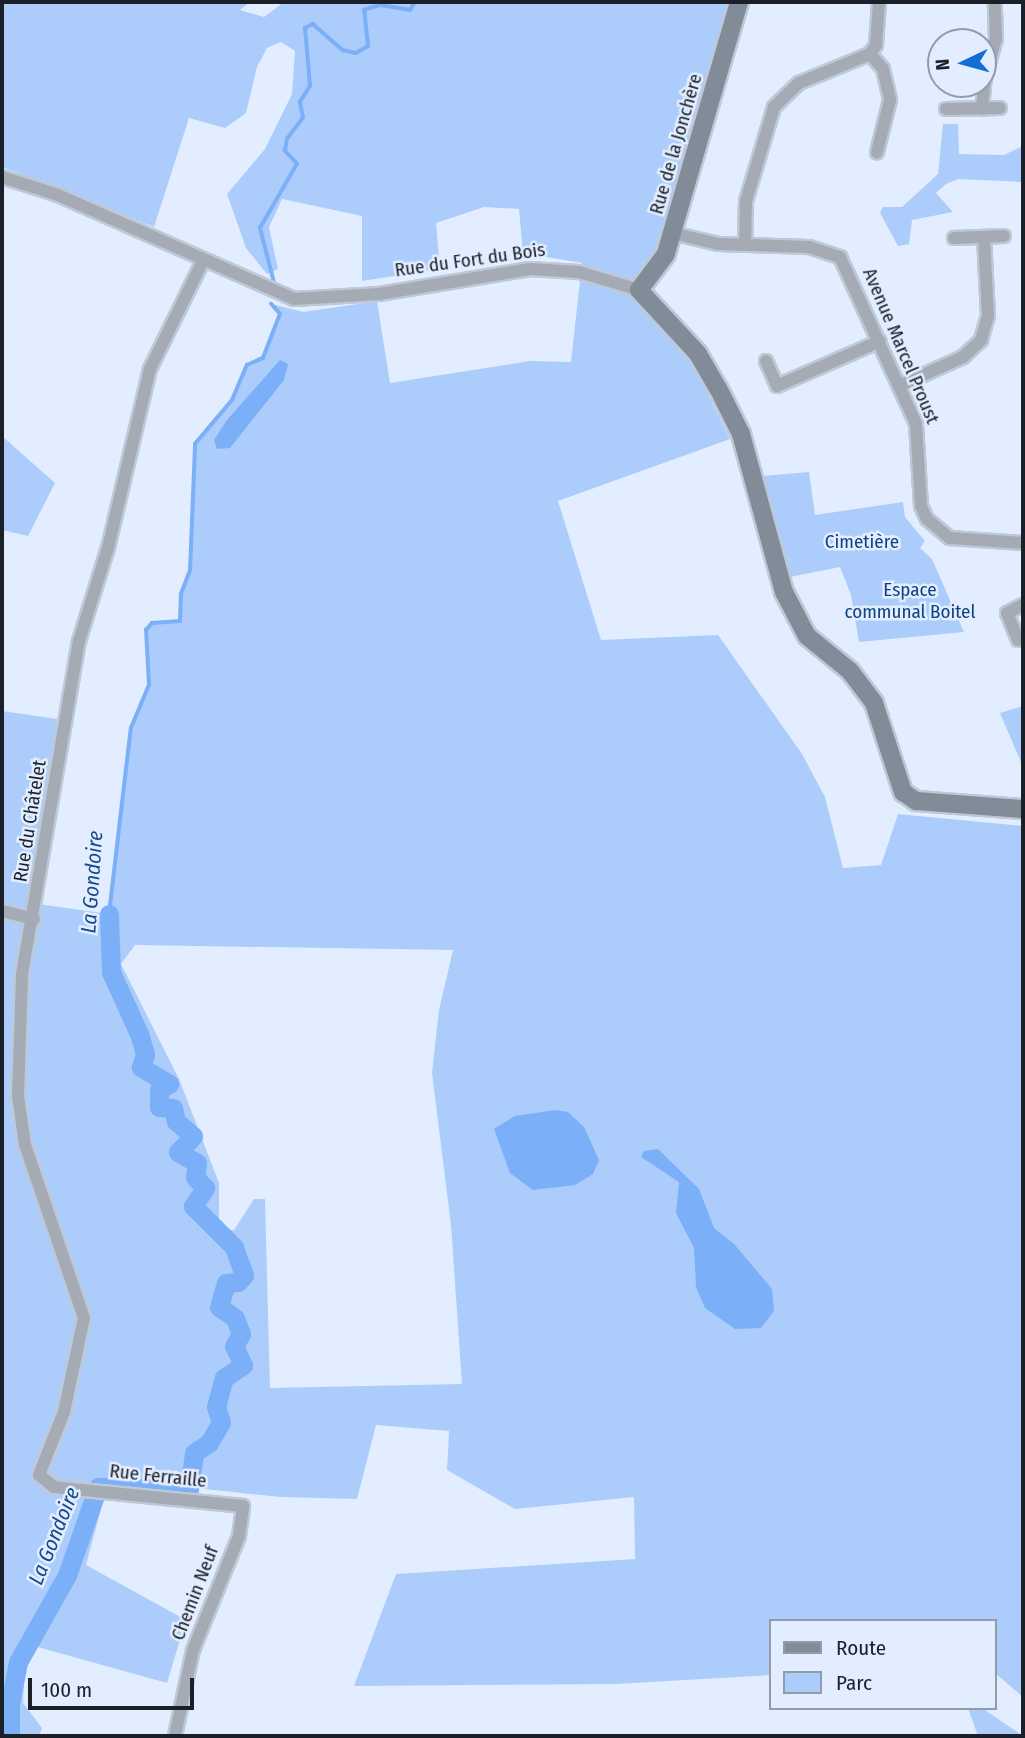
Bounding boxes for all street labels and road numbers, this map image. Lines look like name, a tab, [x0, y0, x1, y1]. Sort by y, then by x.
street label: Rue de la Jonchère	[645, 71, 707, 217]
street label: Rue du Fort du Bois	[393, 238, 547, 282]
street label: Avenue Marcel Proust	[858, 265, 944, 427]
street label: Rue du Châtelet	[9, 758, 51, 884]
street label: Rue Ferraille	[108, 1460, 208, 1492]
street label: Chemin Neuf	[167, 1543, 223, 1643]

